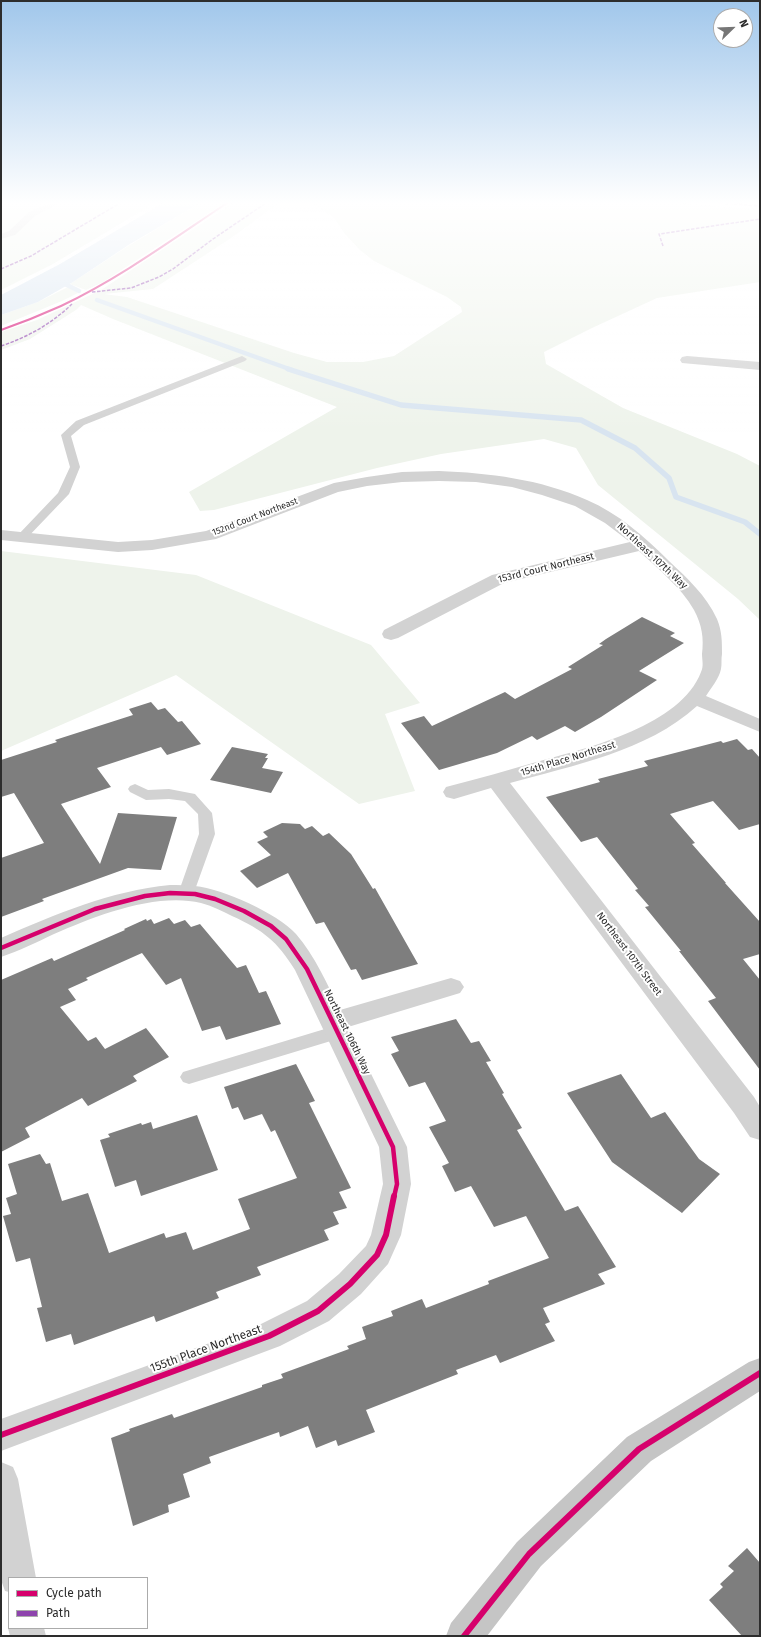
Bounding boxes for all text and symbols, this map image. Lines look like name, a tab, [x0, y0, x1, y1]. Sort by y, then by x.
north arrow	[713, 8, 753, 48]
text: N	[736, 18, 751, 29]
street label: 152nd Court Northeast	[211, 496, 299, 538]
street label: Northeast 107th Way	[614, 520, 690, 592]
street label: 153rd Court Northeast	[497, 550, 595, 586]
street label: 154th Place Northeast	[519, 739, 617, 779]
street label: Northeast 107th Street	[594, 910, 664, 998]
street label: Northeast 106th Way	[321, 988, 373, 1076]
street label: 155th Place Northeast	[148, 1322, 264, 1376]
legend	[8, 1577, 148, 1629]
text: Cycle path	[46, 1586, 102, 1600]
text: Path	[46, 1606, 70, 1620]

